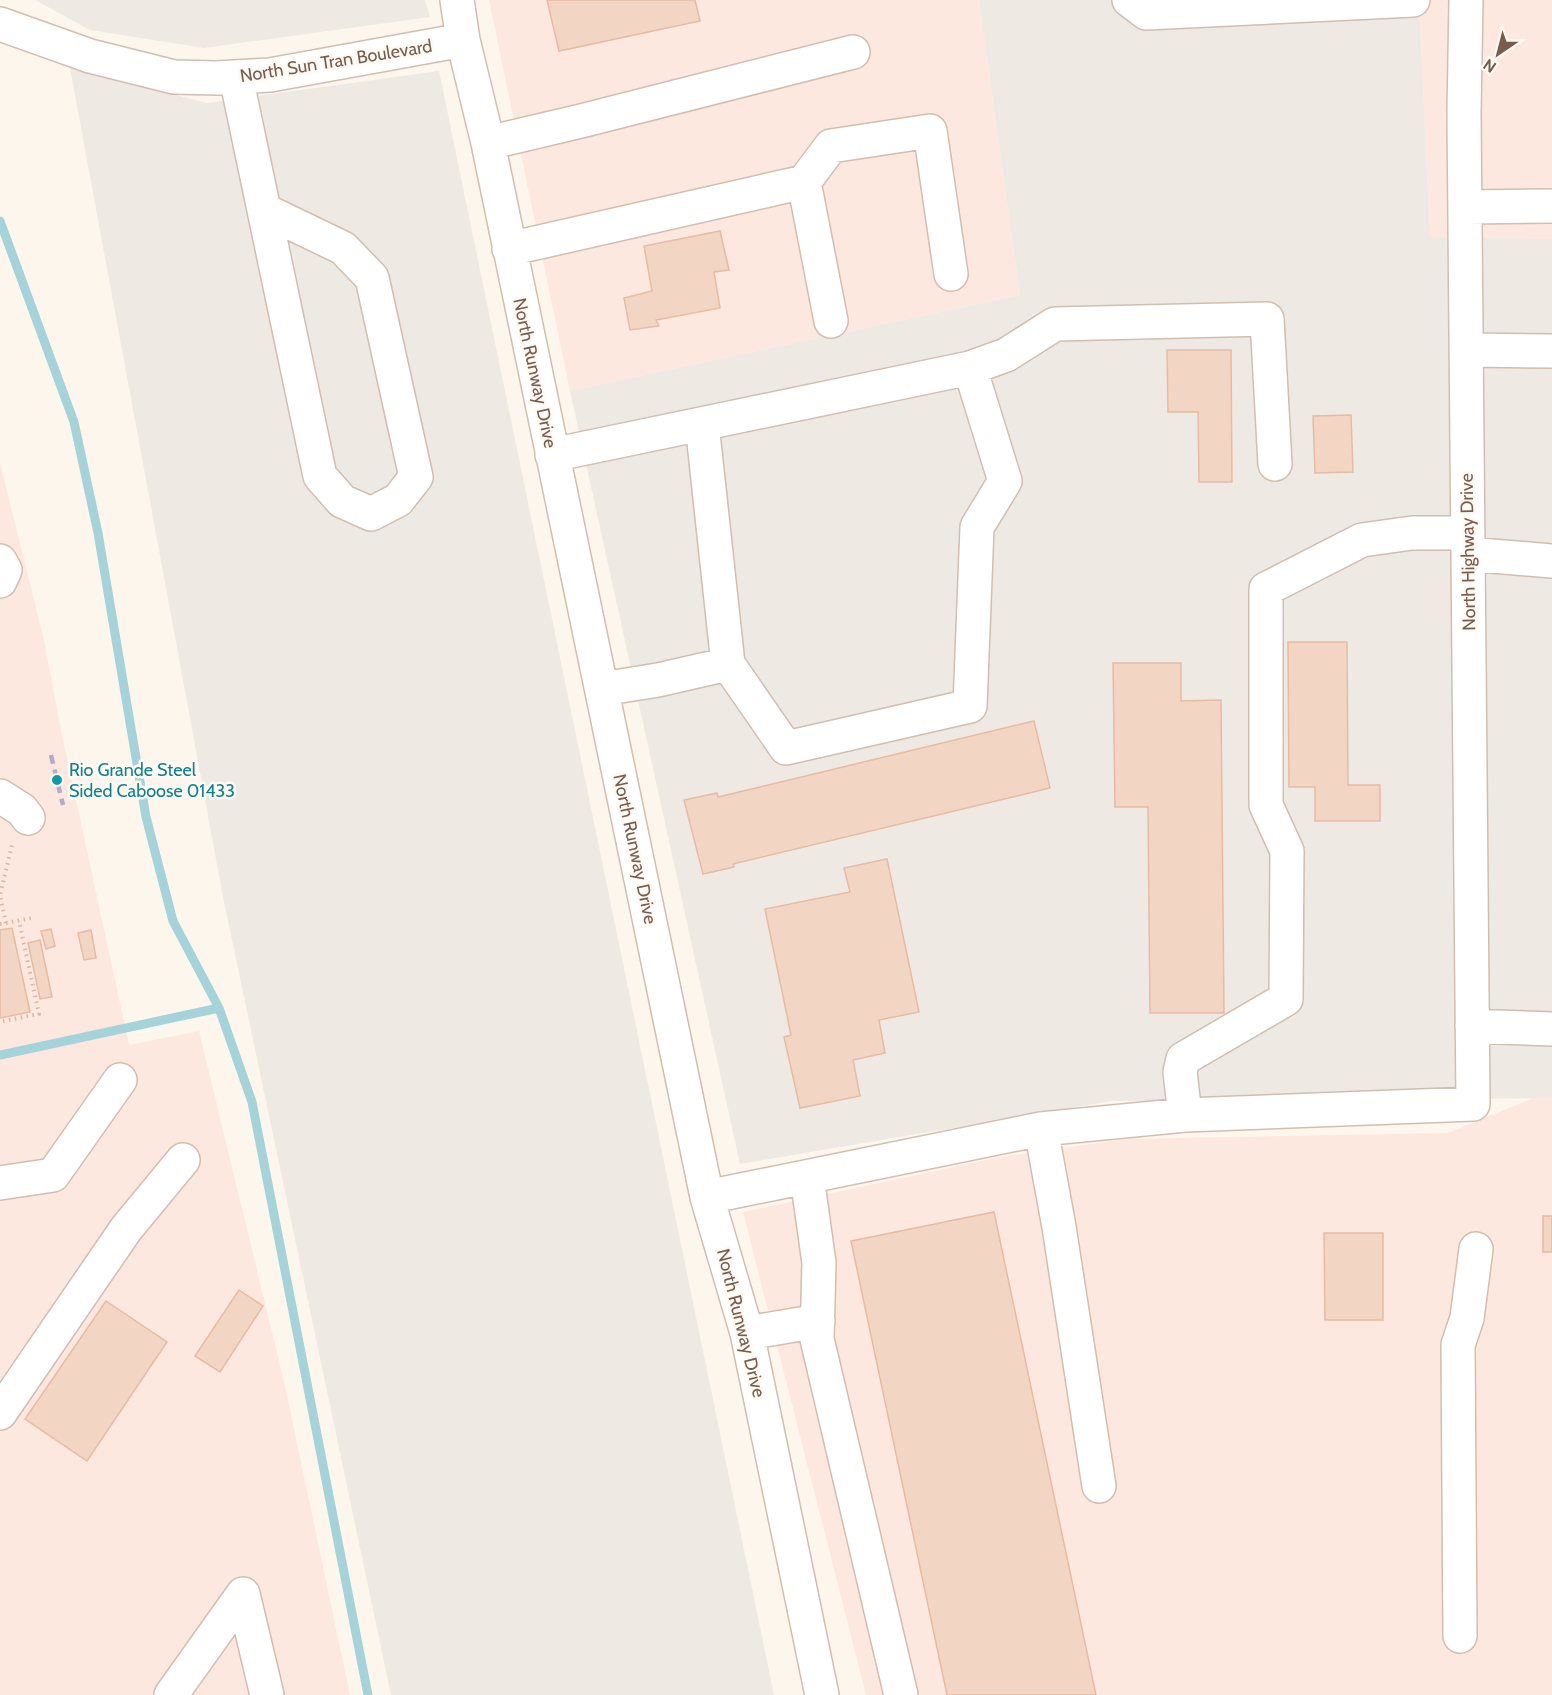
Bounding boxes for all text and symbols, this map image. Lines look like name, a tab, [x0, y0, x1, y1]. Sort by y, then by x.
north arrow	[1468, 24, 1528, 84]
street label: North Sun Tran Boulevard	[238, 35, 434, 87]
text: N	[1480, 55, 1500, 77]
street label: North Runway Drive	[508, 296, 562, 450]
street label: North Highway Drive	[1456, 473, 1480, 631]
place label: Rio Grande Steel Sided Caboose 01433	[69, 759, 235, 802]
street label: North Runway Drive	[608, 772, 662, 926]
marker: Rio Grande Steel Sided Caboose 01433	[50, 773, 64, 787]
street label: North Runway Drive	[712, 1246, 770, 1400]

